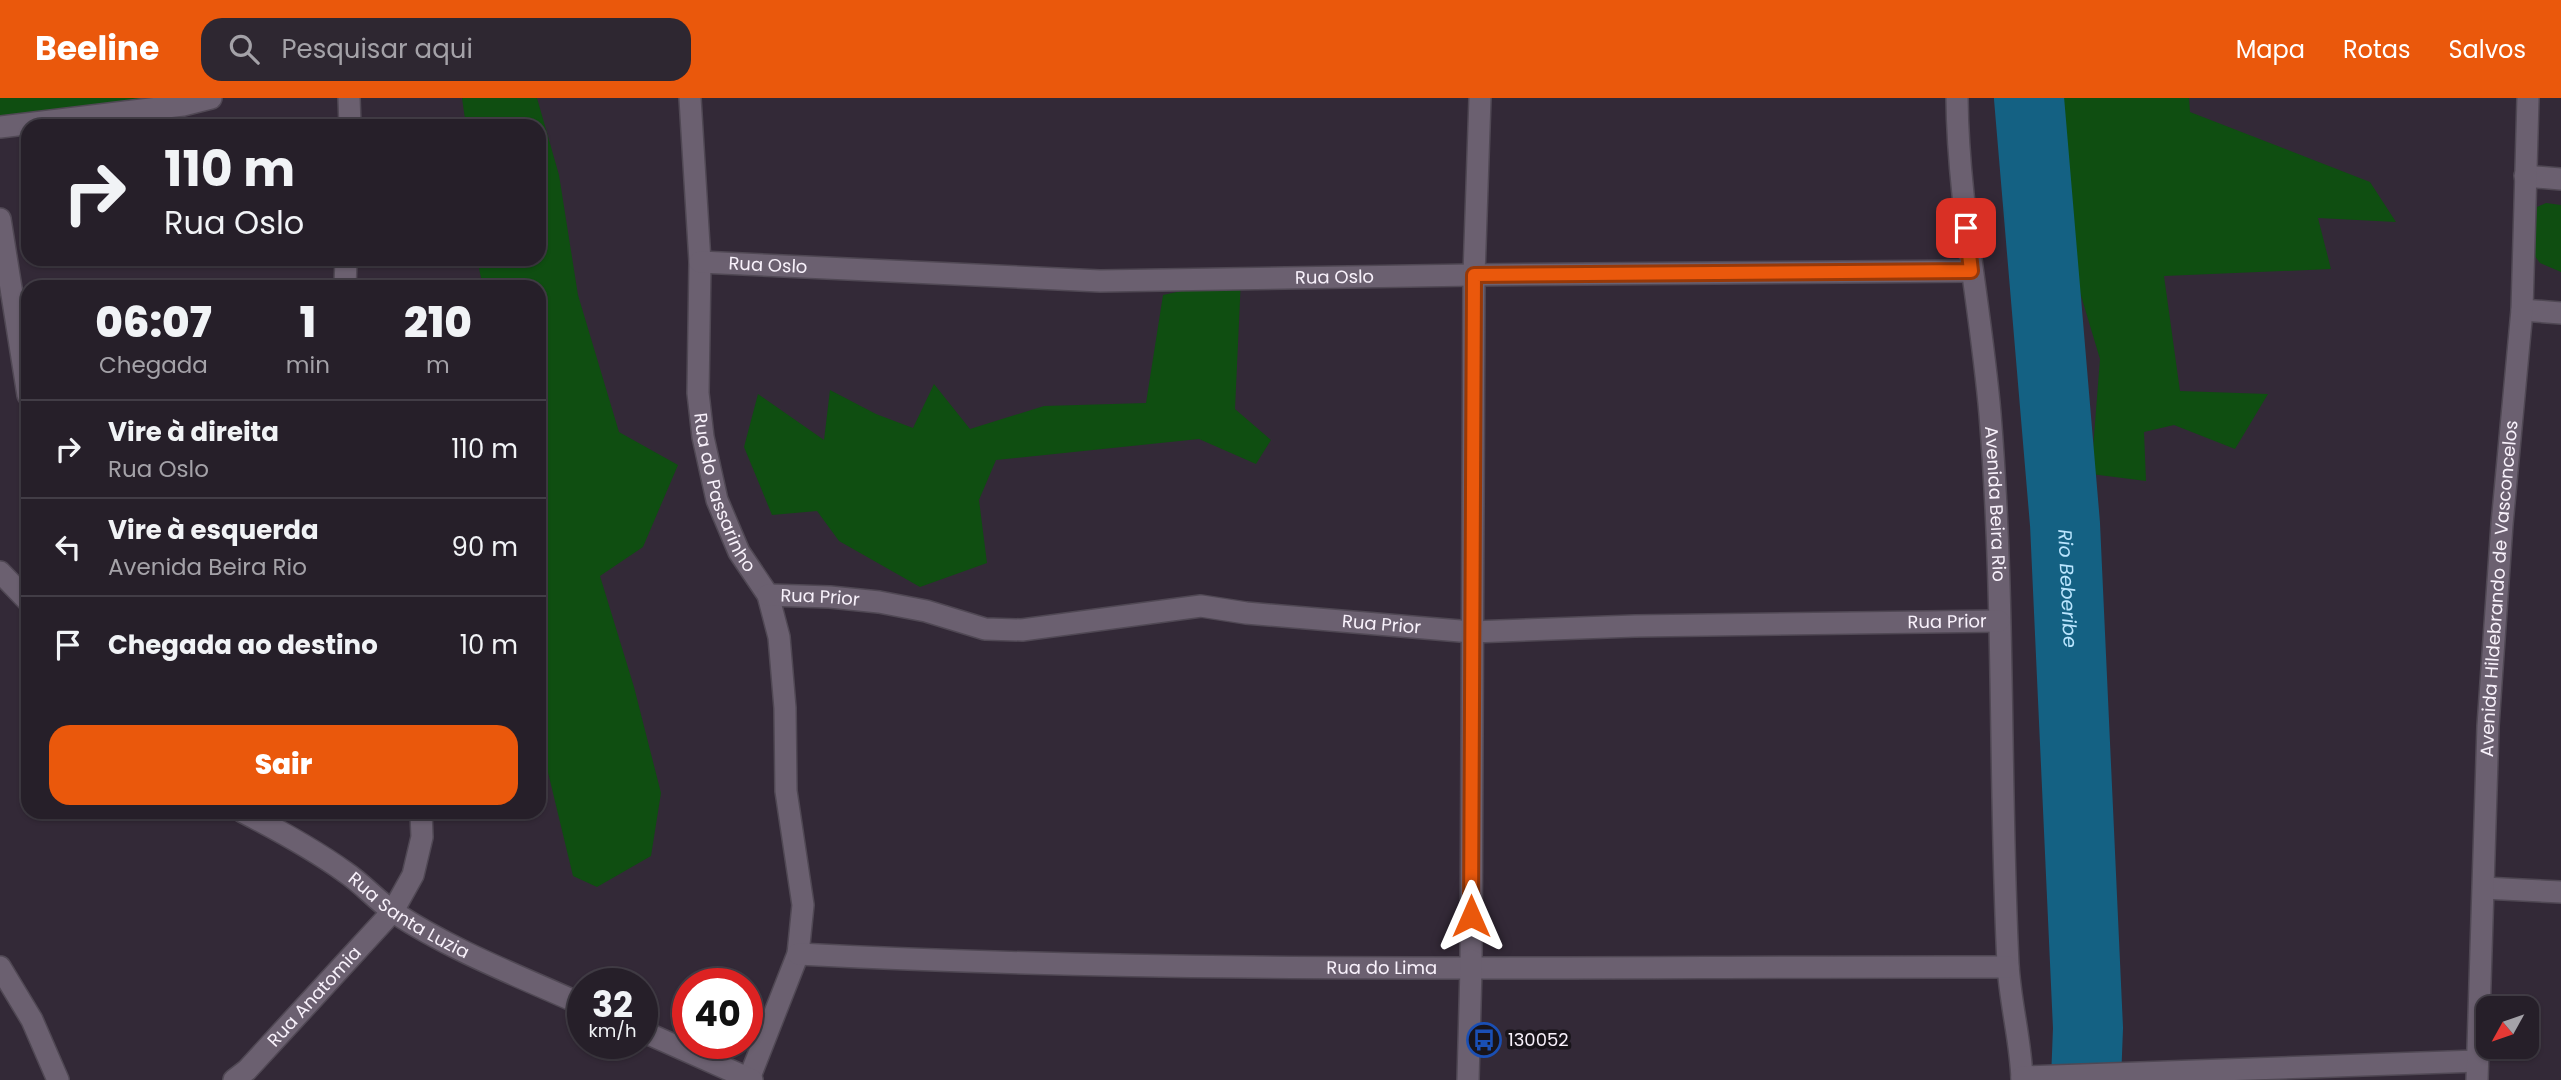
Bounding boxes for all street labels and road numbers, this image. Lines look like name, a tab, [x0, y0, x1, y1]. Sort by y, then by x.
street label: Rua Oslo	[728, 250, 808, 279]
street label: Rua Oslo	[1295, 264, 1374, 290]
street label: Rua do Passarinho	[688, 411, 762, 577]
street label: Avenida Hildebrando de Vasconcelos	[2474, 419, 2524, 757]
street label: Avenida Beira Rio	[1979, 425, 2012, 582]
street label: Rua Prior	[780, 582, 861, 612]
street label: Rua Prior	[1341, 608, 1422, 640]
street label: Rua Prior	[1907, 608, 1987, 634]
street label: Rua Santa Luzia	[343, 866, 474, 964]
street label: Rua Anatomia	[261, 940, 367, 1052]
street label: Rua do Lima	[1326, 955, 1437, 980]

